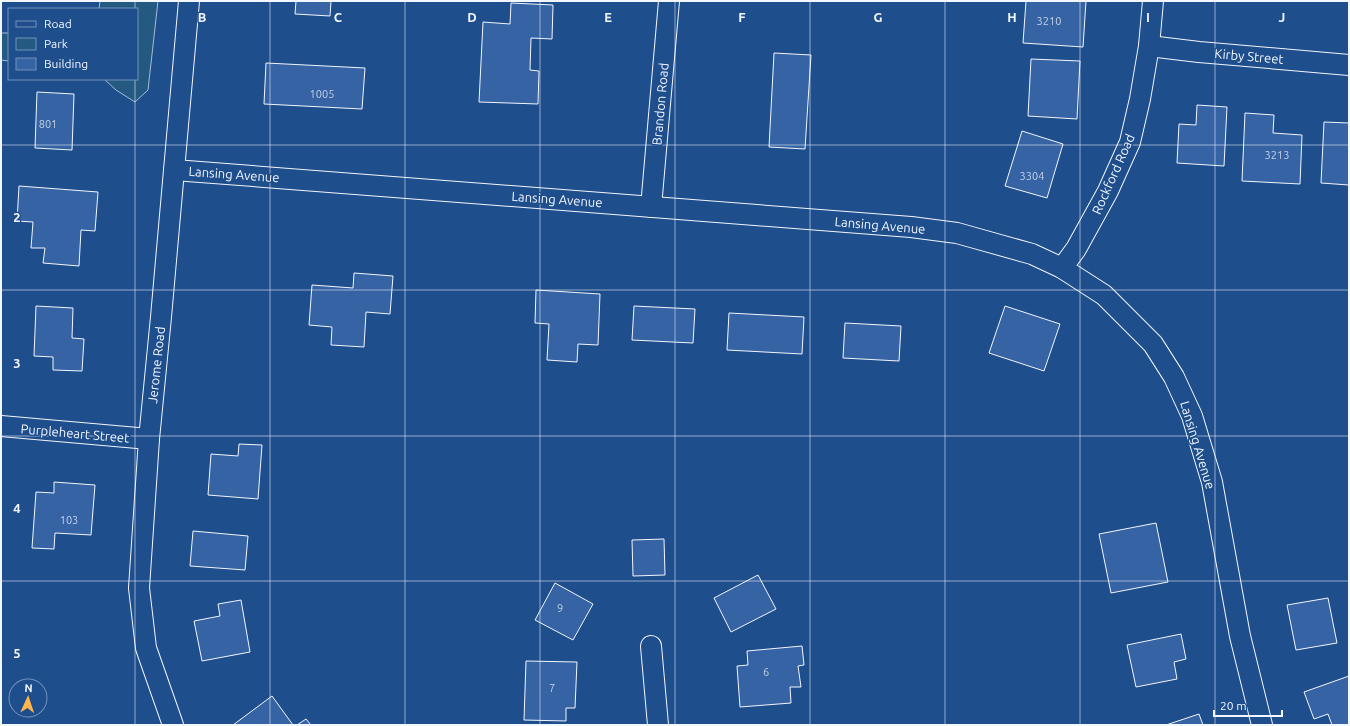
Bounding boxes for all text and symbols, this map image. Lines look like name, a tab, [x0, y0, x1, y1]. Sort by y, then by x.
legend	[8, 8, 138, 80]
text: B	[198, 10, 207, 24]
text: C	[334, 10, 343, 24]
text: D	[467, 10, 477, 24]
text: E	[604, 10, 612, 24]
text: F	[738, 10, 746, 24]
text: G	[874, 10, 883, 24]
text: H	[1007, 10, 1017, 24]
text: I	[1146, 10, 1150, 24]
text: J	[1279, 10, 1285, 24]
house number: 3210	[1037, 15, 1061, 27]
text: Road	[44, 17, 72, 30]
text: Park	[44, 37, 68, 50]
street label: Kirby Street	[1214, 46, 1284, 66]
text: Building	[44, 57, 88, 70]
street label: Brandon Road	[649, 62, 671, 146]
house number: 1005	[310, 88, 334, 100]
house number: 801	[39, 118, 57, 130]
street label: Rockford Road	[1089, 132, 1137, 216]
house number: 3213	[1265, 149, 1289, 161]
street label: Lansing Avenue	[188, 164, 280, 184]
house number: 3304	[1020, 170, 1044, 182]
street label: Lansing Avenue	[511, 189, 603, 209]
text: 2	[13, 210, 21, 224]
street label: Lansing Avenue	[834, 214, 926, 236]
street label: Jerome Road	[145, 326, 167, 404]
text: 3	[13, 356, 21, 370]
street label: Lansing Avenue	[1178, 399, 1218, 491]
street label: Purpleheart Street	[20, 421, 130, 445]
text: 4	[13, 501, 21, 515]
house number: 103	[60, 514, 78, 526]
house number: 9	[557, 602, 563, 614]
text: 5	[13, 646, 21, 660]
house number: 6	[763, 666, 769, 678]
north arrow	[8, 678, 48, 718]
text: N	[24, 682, 33, 694]
house number: 7	[549, 682, 555, 694]
scale bar	[1214, 692, 1282, 718]
text: 20 m	[1220, 699, 1247, 712]

